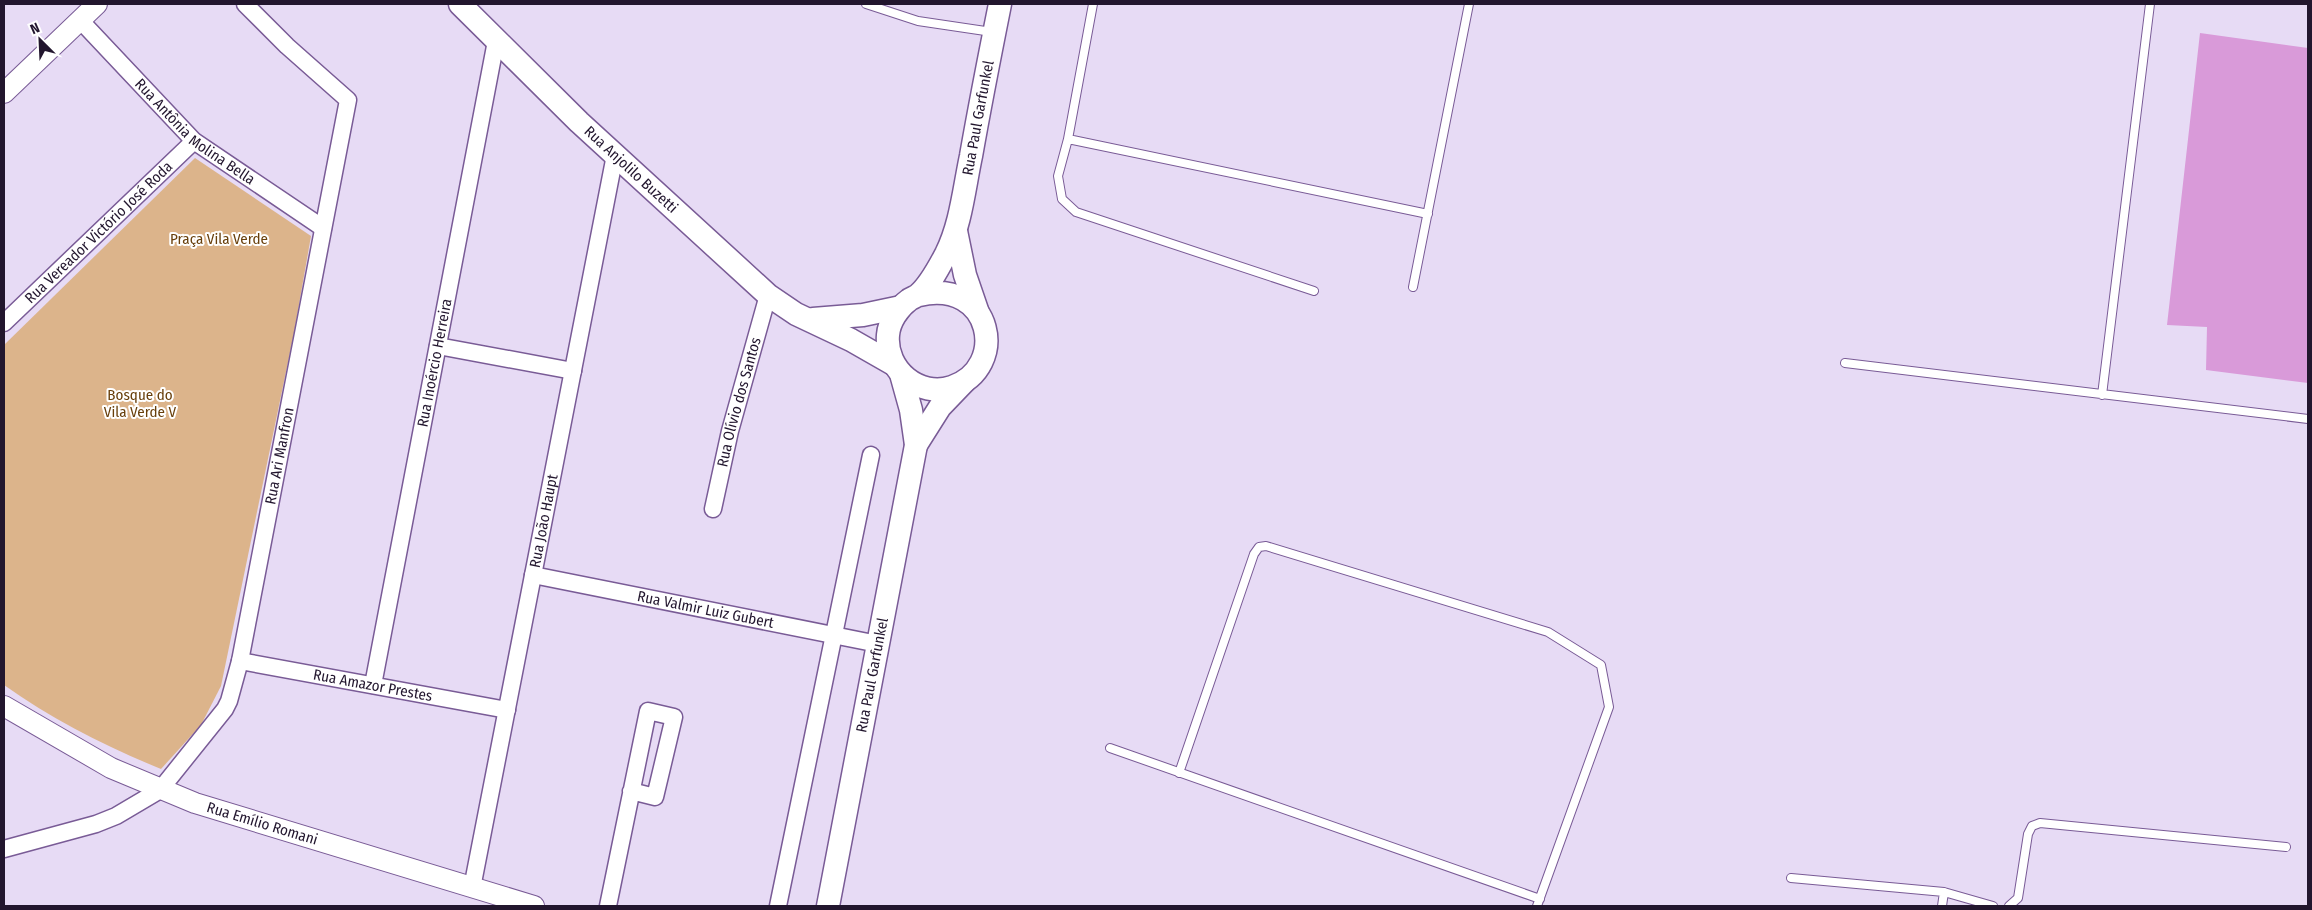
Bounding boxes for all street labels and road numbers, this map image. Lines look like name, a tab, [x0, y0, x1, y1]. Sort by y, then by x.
street label: Rua Paul Garfunkel	[958, 59, 998, 177]
street label: Rua Antônia Molina Bella	[131, 75, 258, 189]
street label: Rua Anjolilo Buzetti	[580, 122, 681, 217]
street label: Rua Vereador Victório José Roda	[21, 158, 176, 307]
street label: Rua Inoércio Herreira	[413, 297, 456, 429]
street label: Rua Olívio dos Santos	[713, 335, 765, 469]
street label: Rua Ari Manfron	[261, 406, 298, 506]
street label: Rua João Haupt	[526, 473, 562, 569]
street label: Rua Valmir Luiz Gubert	[636, 587, 776, 632]
street label: Rua Paul Garfunkel	[852, 616, 892, 734]
street label: Rua Amazor Prestes	[312, 666, 434, 705]
street label: Rua Emílio Romani	[205, 798, 320, 849]

